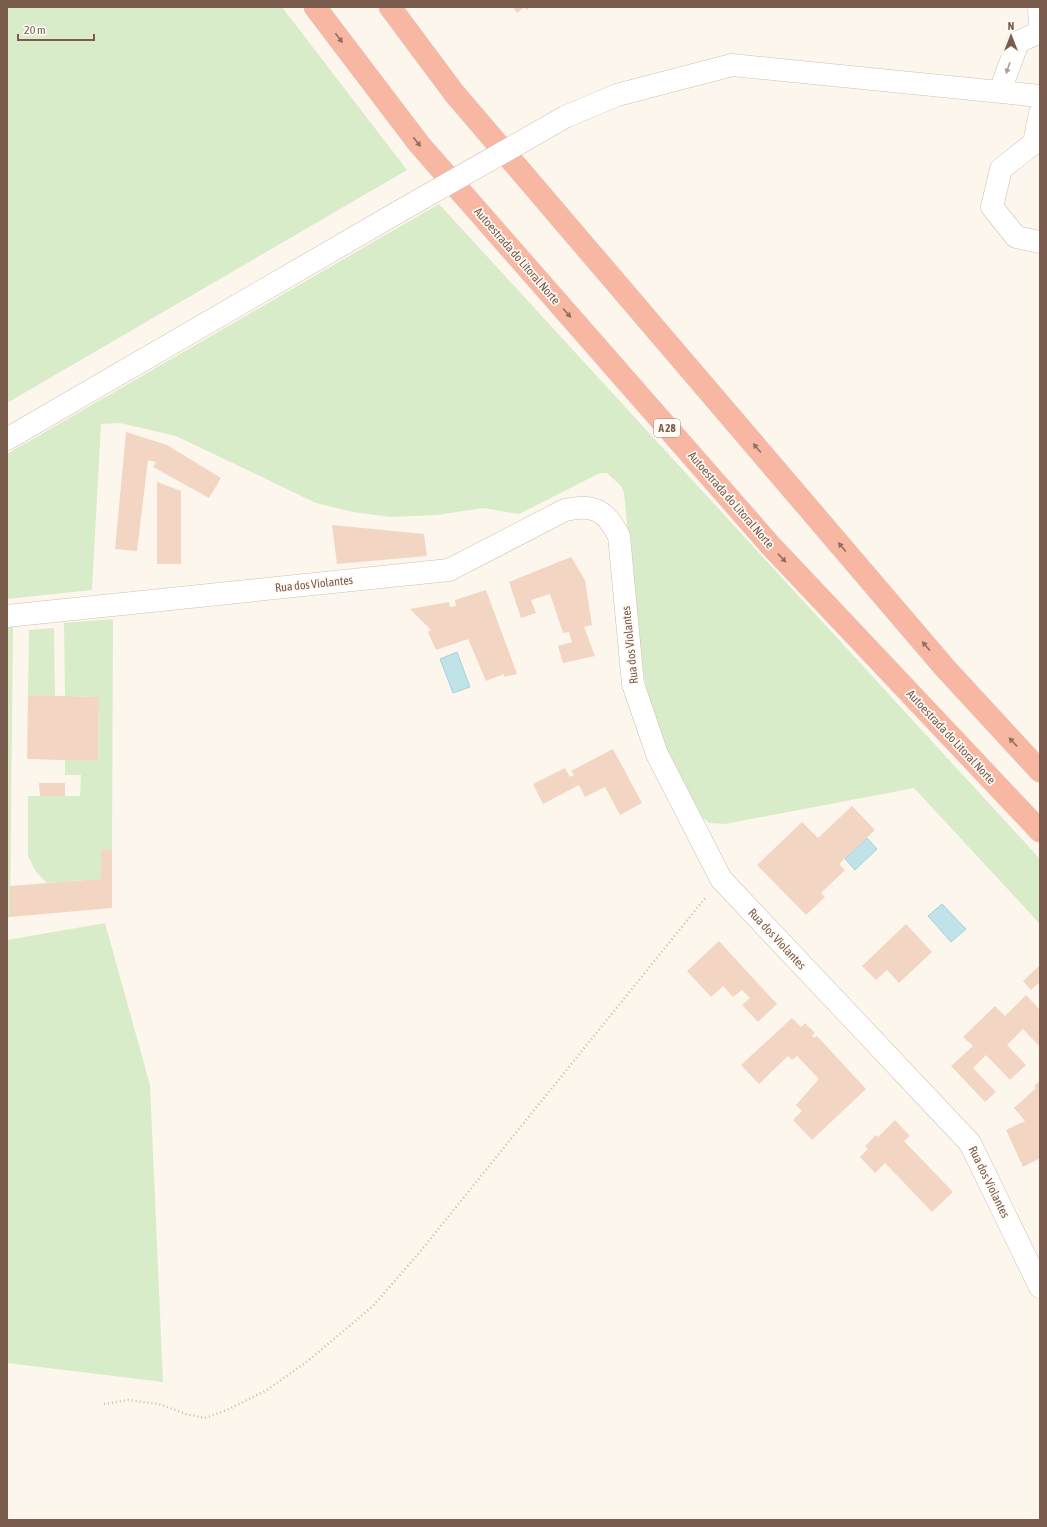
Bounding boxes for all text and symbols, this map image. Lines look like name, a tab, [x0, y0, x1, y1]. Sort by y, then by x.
scale bar	[18, 16, 94, 42]
north arrow	[991, 16, 1031, 56]
text: N	[1008, 20, 1014, 32]
text: 20 m	[24, 23, 46, 37]
one-way arrow	[334, 33, 342, 43]
one-way arrow	[1005, 62, 1011, 74]
one-way arrow	[413, 136, 422, 147]
street label: Autoestrada do Litoral Norte	[471, 205, 563, 307]
one-way arrow	[563, 308, 572, 319]
road number: A 28	[654, 419, 680, 437]
one-way arrow	[753, 443, 762, 453]
street label: Autoestrada do Litoral Norte	[685, 449, 777, 551]
one-way arrow	[837, 542, 846, 552]
one-way arrow	[778, 553, 787, 563]
street label: Rua dos Violantes	[274, 573, 354, 595]
street label: Rua dos Violantes	[619, 605, 641, 685]
one-way arrow	[922, 641, 931, 651]
street label: Autoestrada do Litoral Norte	[904, 687, 998, 787]
one-way arrow	[1009, 737, 1018, 747]
street label: Rua dos Violantes	[745, 906, 809, 972]
street label: Rua dos Violantes	[966, 1144, 1012, 1220]

